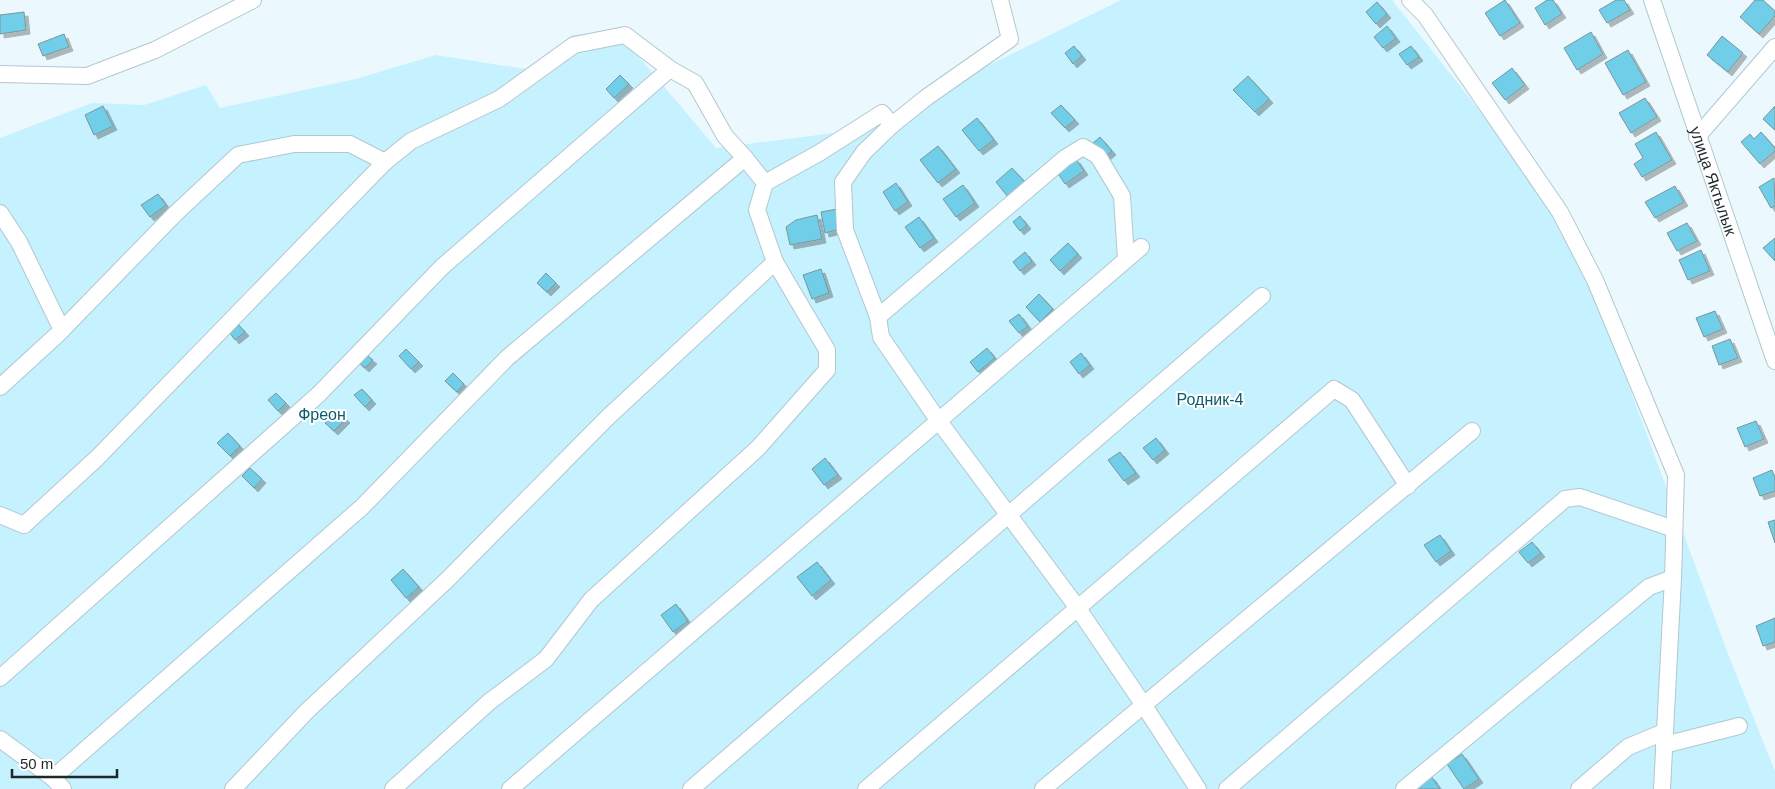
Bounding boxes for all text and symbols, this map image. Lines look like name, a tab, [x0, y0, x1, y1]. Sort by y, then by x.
street label: улица Яктылык	[1687, 124, 1740, 238]
park label: Родник-4	[1177, 391, 1244, 408]
park label: Фреон	[298, 406, 346, 423]
scale bar	[12, 746, 118, 778]
text: 50 m	[20, 755, 53, 772]

